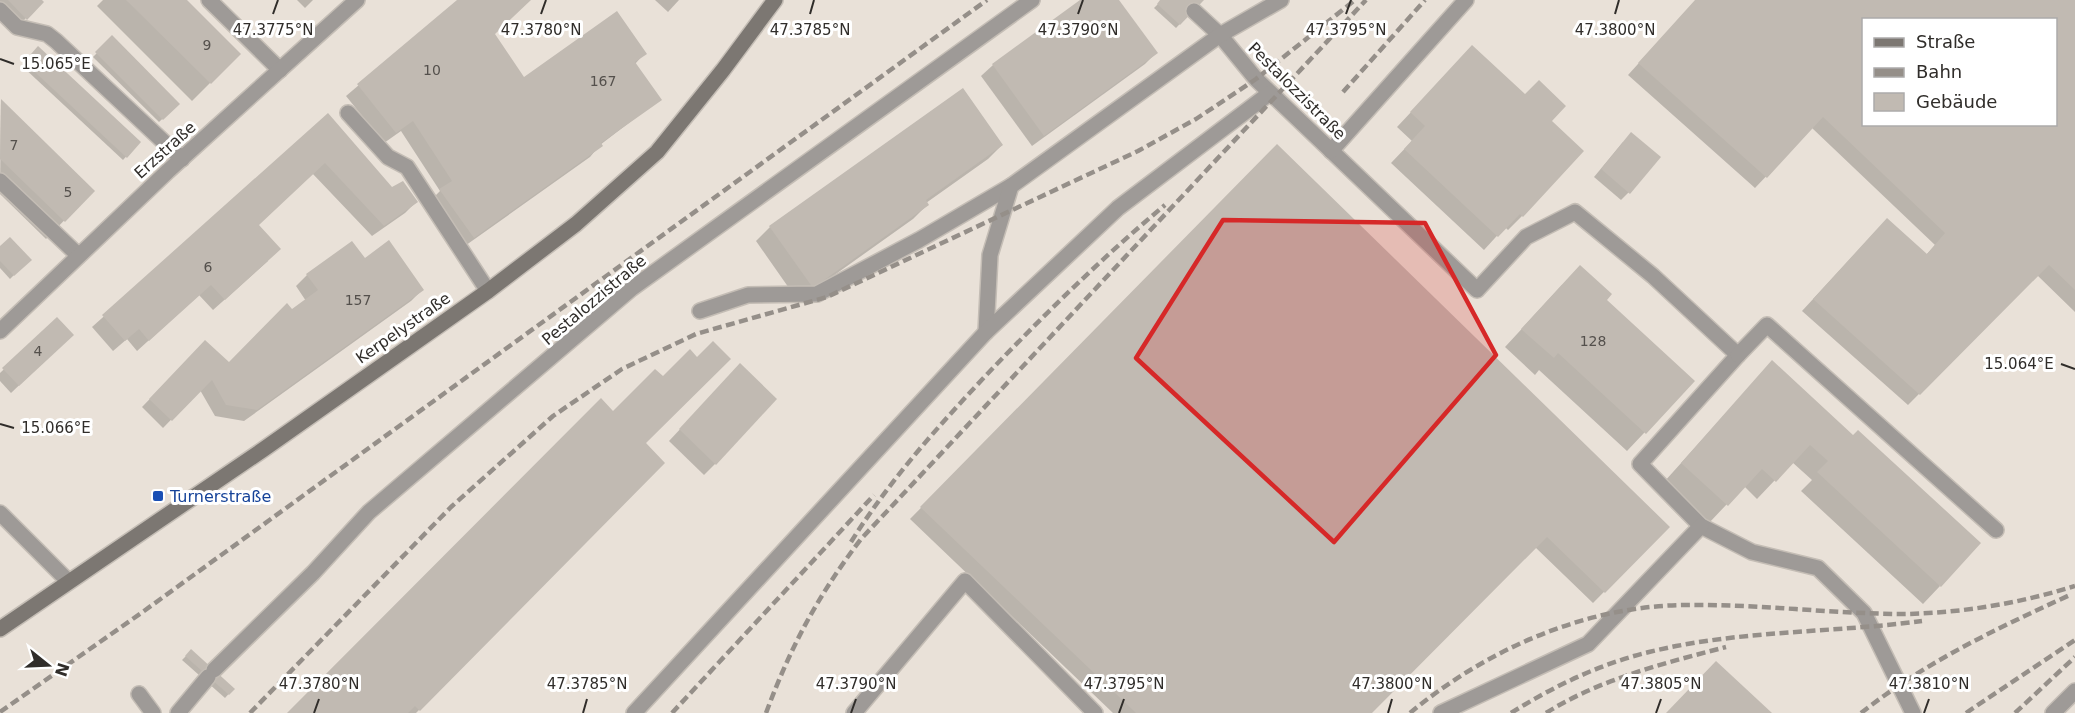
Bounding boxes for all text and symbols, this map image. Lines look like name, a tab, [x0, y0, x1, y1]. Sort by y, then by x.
legend	[1862, 18, 2057, 126]
text: 47.3775°N	[233, 21, 313, 39]
text: 47.3780°N	[501, 21, 581, 39]
text: 47.3785°N	[770, 21, 850, 39]
text: 47.3790°N	[1038, 21, 1118, 39]
text: 47.3795°N	[1306, 21, 1386, 39]
text: 47.3800°N	[1575, 21, 1655, 39]
text: Straße	[1916, 31, 1975, 52]
house number: 9	[203, 37, 211, 53]
street label: Pestalozzistraße	[1244, 38, 1350, 144]
text: 15.065°E	[21, 55, 91, 73]
text: Bahn	[1916, 61, 1962, 82]
house number: 10	[423, 62, 441, 78]
house number: 167	[590, 73, 616, 89]
text: Gebäude	[1916, 91, 1997, 112]
street label: Erzstraße	[130, 118, 200, 182]
house number: 7	[10, 137, 18, 153]
house number: 5	[64, 184, 72, 200]
street label: Pestalozzistraße	[538, 251, 650, 349]
house number: 6	[204, 259, 213, 275]
street label: Kerpelystraße	[352, 288, 454, 368]
house number: 157	[345, 292, 371, 308]
house number: 128	[1580, 333, 1606, 349]
house number: 4	[34, 343, 43, 359]
text: 15.064°E	[1984, 355, 2054, 373]
text: 15.066°E	[21, 419, 91, 437]
place label: Turnerstraße	[169, 487, 271, 506]
marker: Turnerstraße	[151, 489, 165, 503]
north arrow	[18, 635, 78, 695]
text: N	[51, 660, 73, 679]
text: 47.3780°N	[279, 675, 359, 693]
text: 47.3785°N	[547, 675, 627, 693]
text: 47.3790°N	[816, 675, 896, 693]
text: 47.3795°N	[1084, 675, 1164, 693]
text: 47.3800°N	[1352, 675, 1432, 693]
text: 47.3805°N	[1621, 675, 1701, 693]
text: 47.3810°N	[1889, 675, 1969, 693]

